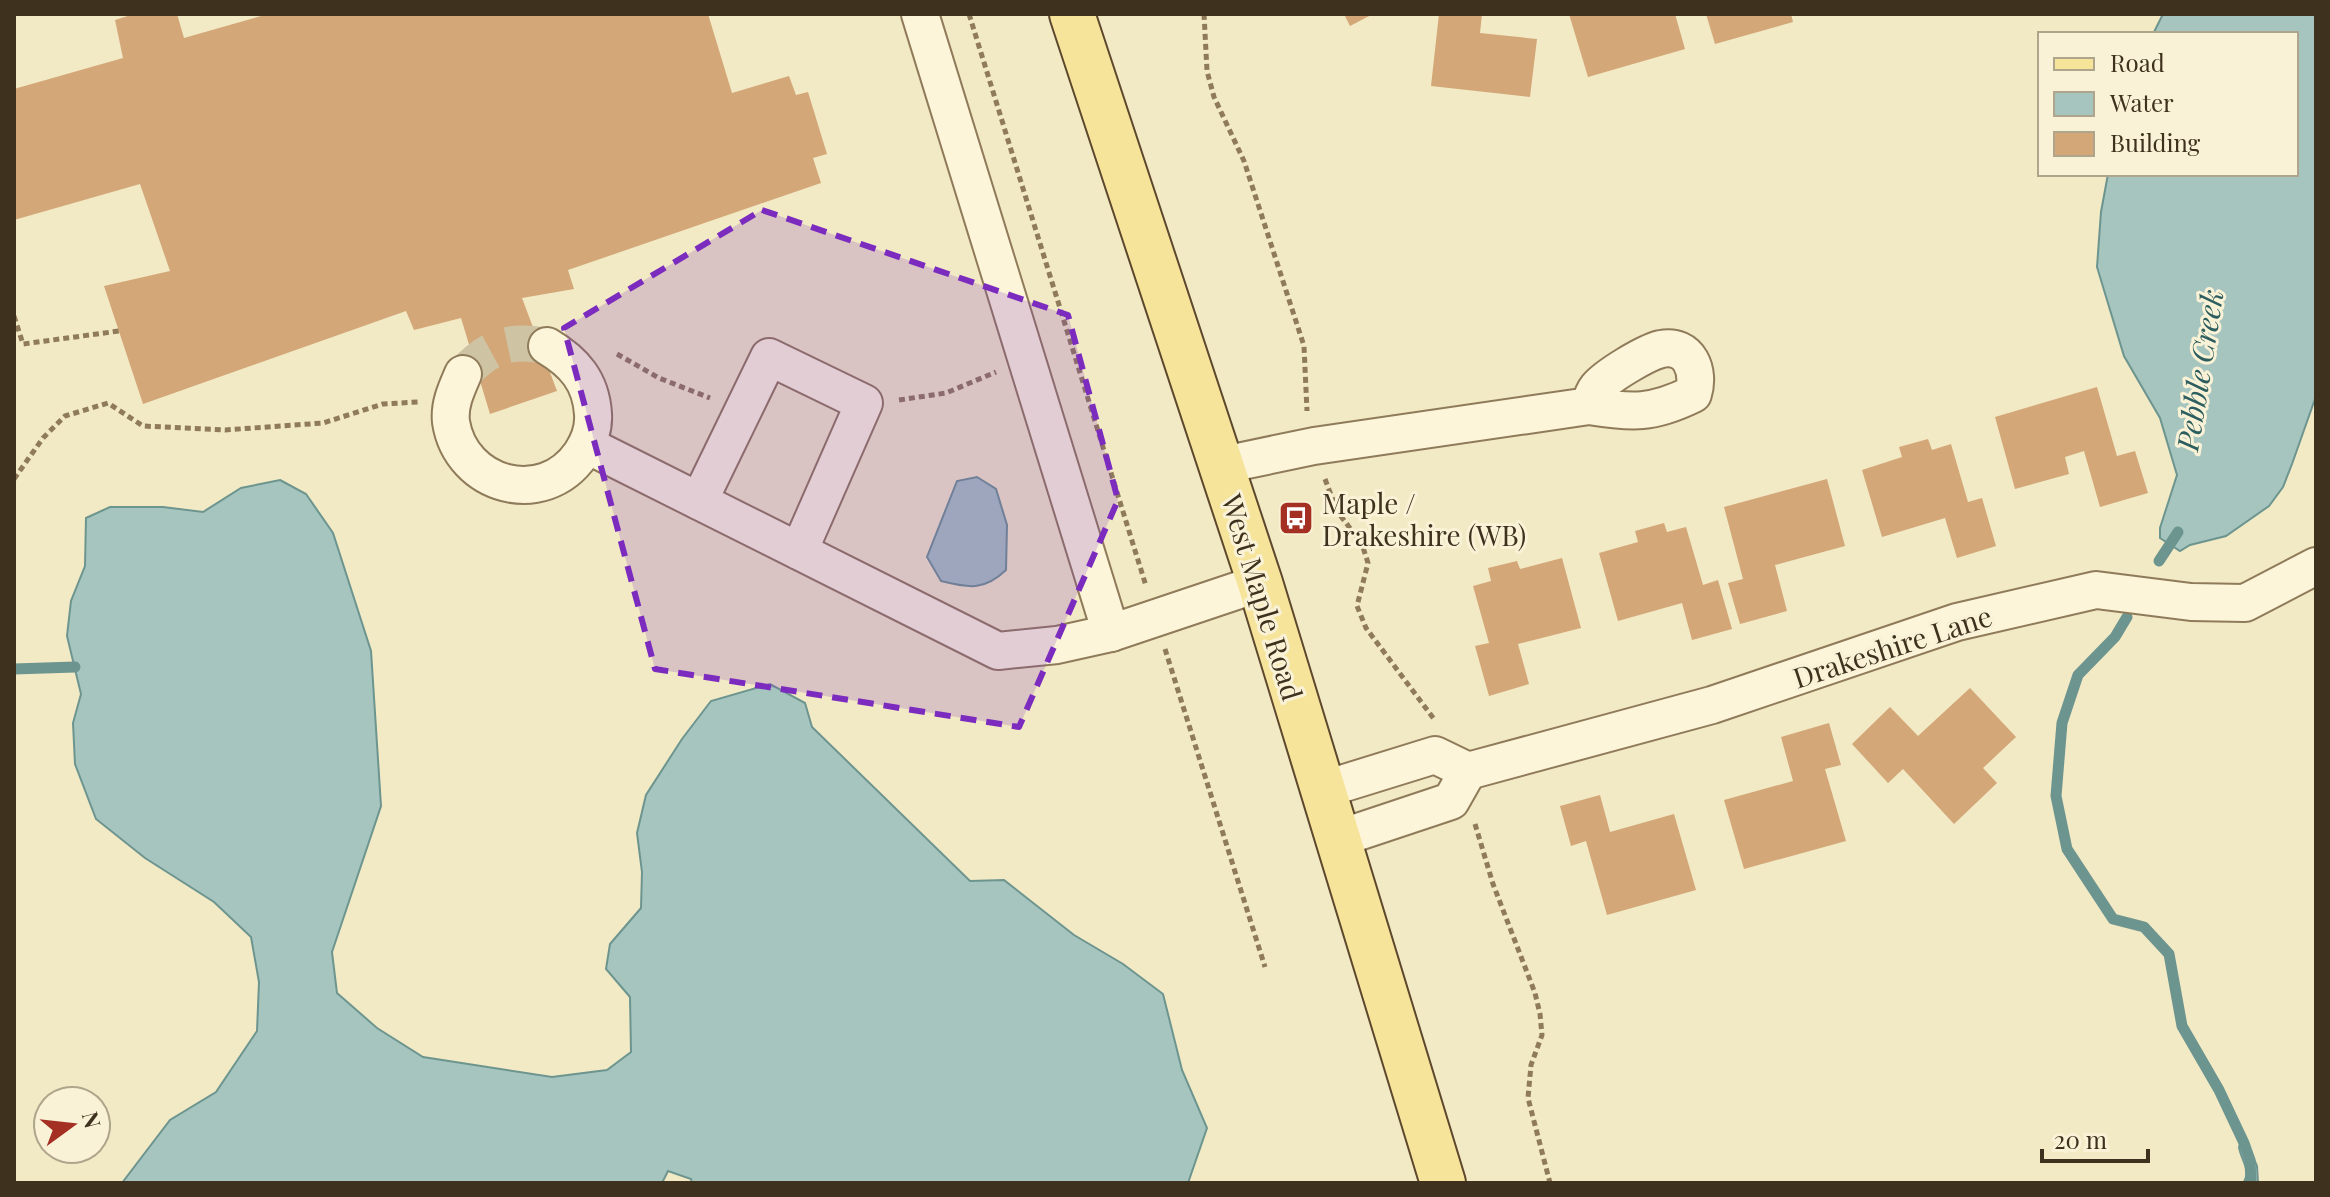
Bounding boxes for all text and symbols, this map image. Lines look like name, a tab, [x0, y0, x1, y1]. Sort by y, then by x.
legend	[2038, 32, 2298, 176]
text: Road	[2110, 46, 2165, 78]
text: Water	[2109, 86, 2174, 118]
text: Building	[2110, 126, 2201, 158]
water label: Pebble Creek	[2166, 287, 2231, 454]
place label: Maple / Drakeshire (WB)	[1322, 484, 1526, 553]
street label: West Maple Road	[1214, 489, 1312, 705]
bus stop icon: Maple / Drakeshire (WB)	[1277, 499, 1315, 537]
street label: Drakeshire Lane	[1788, 596, 1996, 696]
north arrow	[32, 1085, 112, 1165]
text: N	[76, 1108, 109, 1131]
scale bar	[2042, 1113, 2148, 1163]
text: 20 m	[2054, 1123, 2107, 1155]

